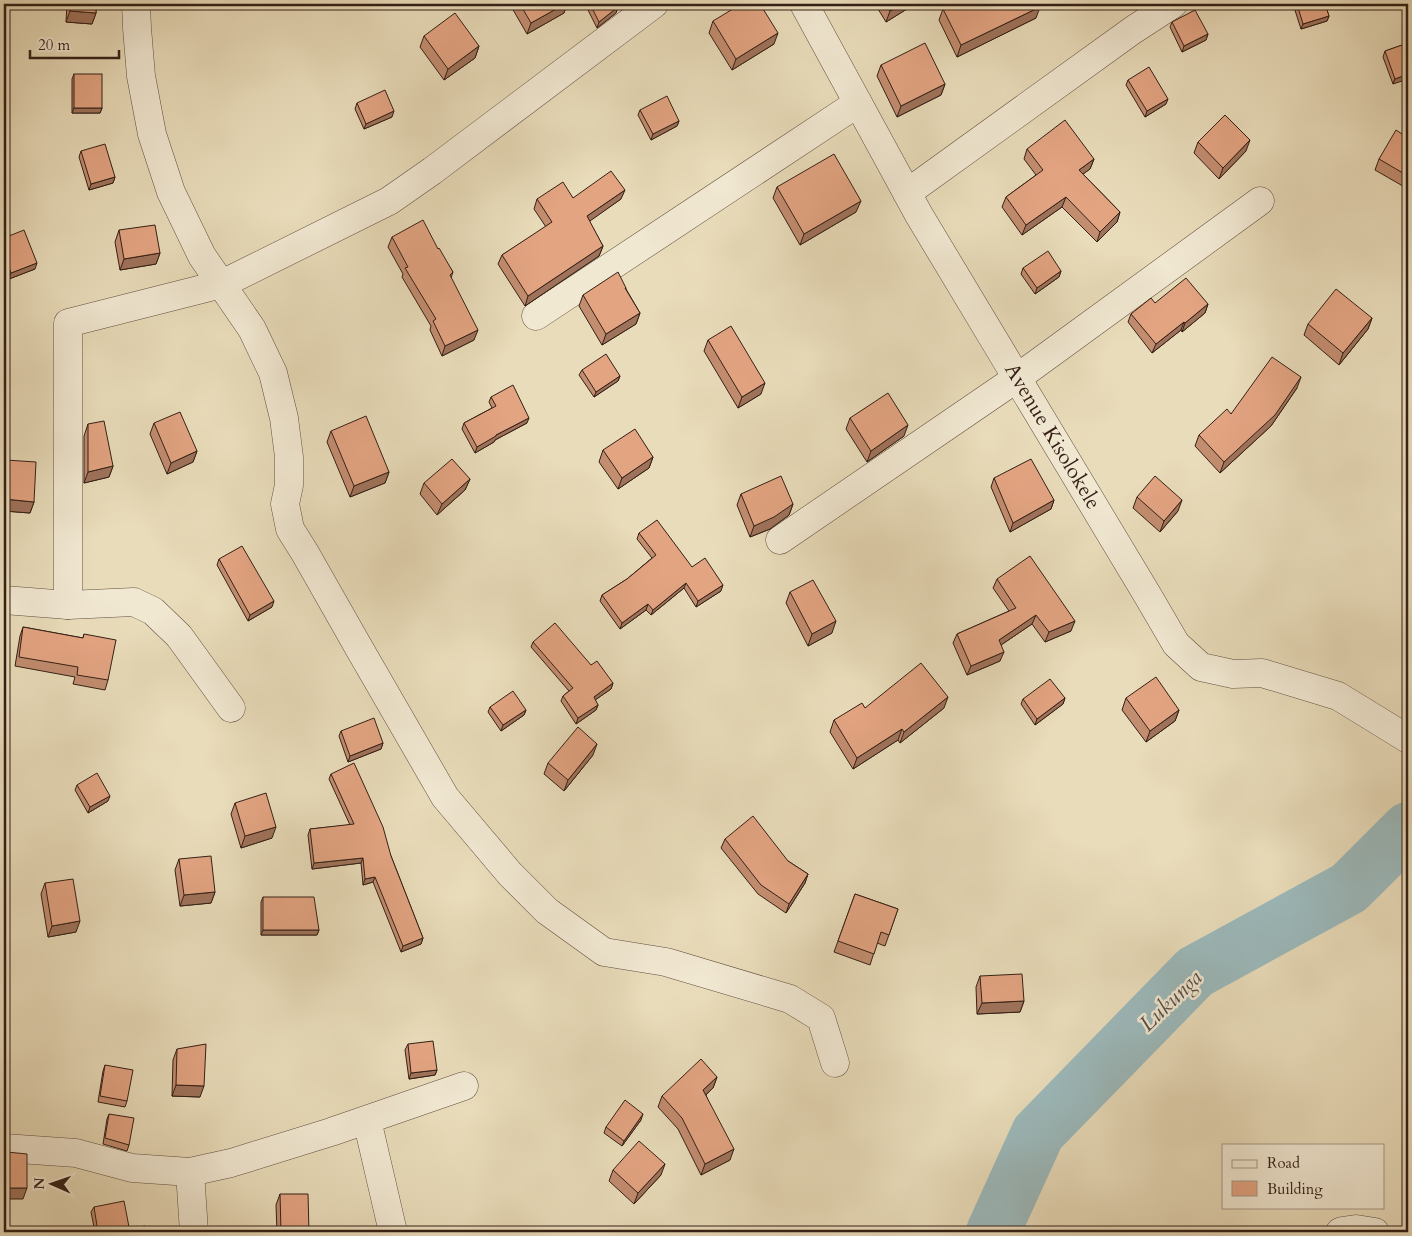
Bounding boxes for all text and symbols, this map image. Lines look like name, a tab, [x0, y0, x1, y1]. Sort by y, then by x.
scale bar	[30, 28, 119, 60]
text: 20 m	[38, 35, 70, 55]
street label: Avenue Kisolokele	[997, 358, 1108, 515]
water label: Lukunga	[1133, 963, 1209, 1038]
legend	[1222, 1144, 1384, 1208]
text: Road	[1267, 1153, 1300, 1173]
north arrow	[28, 1158, 78, 1208]
text: N	[30, 1177, 49, 1190]
text: Building	[1267, 1179, 1323, 1199]

